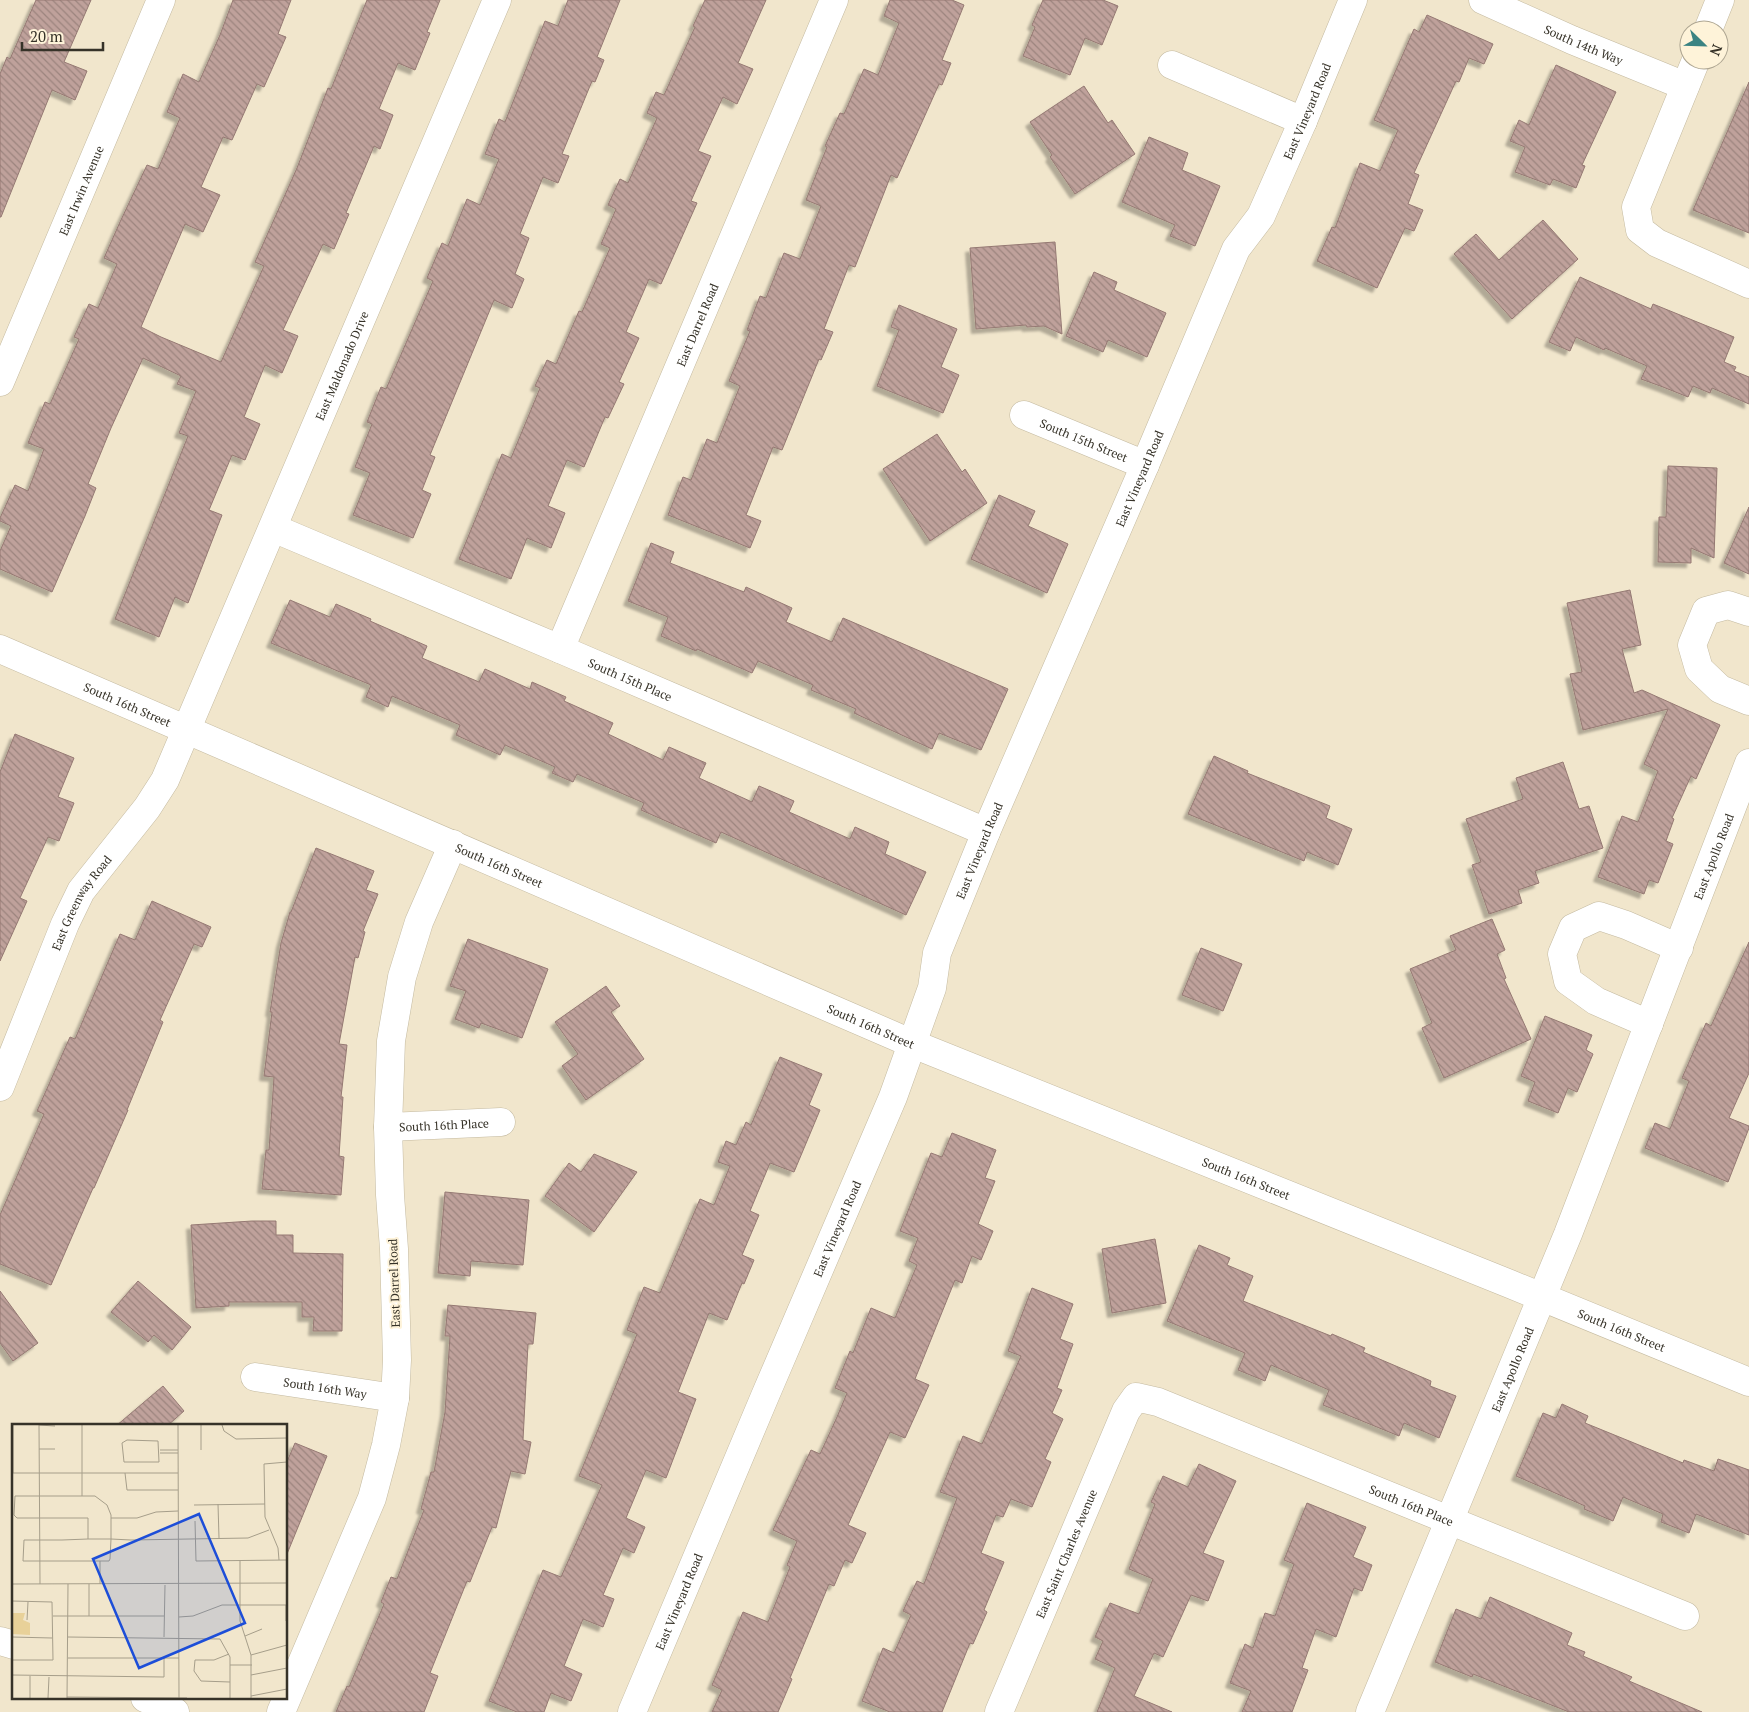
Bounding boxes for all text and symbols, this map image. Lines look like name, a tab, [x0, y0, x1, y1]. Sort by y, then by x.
scale bar	[22, 20, 104, 52]
north arrow	[1679, 20, 1729, 70]
street label: South 14th Way	[1542, 21, 1626, 68]
text: 20 m	[30, 26, 63, 46]
text: N	[1705, 42, 1727, 59]
street label: East Vineyard Road	[1280, 60, 1334, 162]
street label: East Irwin Avenue	[55, 143, 106, 238]
street label: East Darrel Road	[673, 281, 721, 369]
street label: East Maldonado Drive	[312, 309, 371, 422]
street label: South 15th Street	[1038, 415, 1131, 465]
street label: East Vineyard Road	[1112, 428, 1166, 529]
street label: South 15th Place	[586, 655, 675, 704]
street label: South 16th Street	[82, 679, 174, 730]
street label: East Vineyard Road	[952, 799, 1006, 901]
street label: East Apollo Road	[1690, 811, 1737, 901]
street label: South 16th Street	[453, 840, 546, 891]
street label: East Greenway Road	[48, 852, 114, 952]
street label: South 16th Street	[825, 1000, 917, 1052]
street label: South 16th Place	[399, 1115, 489, 1134]
street label: South 16th Street	[1200, 1154, 1293, 1203]
street label: East Vineyard Road	[809, 1178, 864, 1279]
street label: East Darrel Road	[385, 1238, 403, 1328]
street label: South 16th Street	[1576, 1305, 1668, 1355]
street label: East Apollo Road	[1488, 1324, 1536, 1414]
street label: South 16th Way	[282, 1374, 369, 1401]
inset map	[12, 1424, 288, 1700]
street label: South 16th Place	[1367, 1481, 1456, 1529]
street label: East Saint Charles Avenue	[1032, 1487, 1100, 1620]
street label: East Vineyard Road	[652, 1551, 706, 1652]

